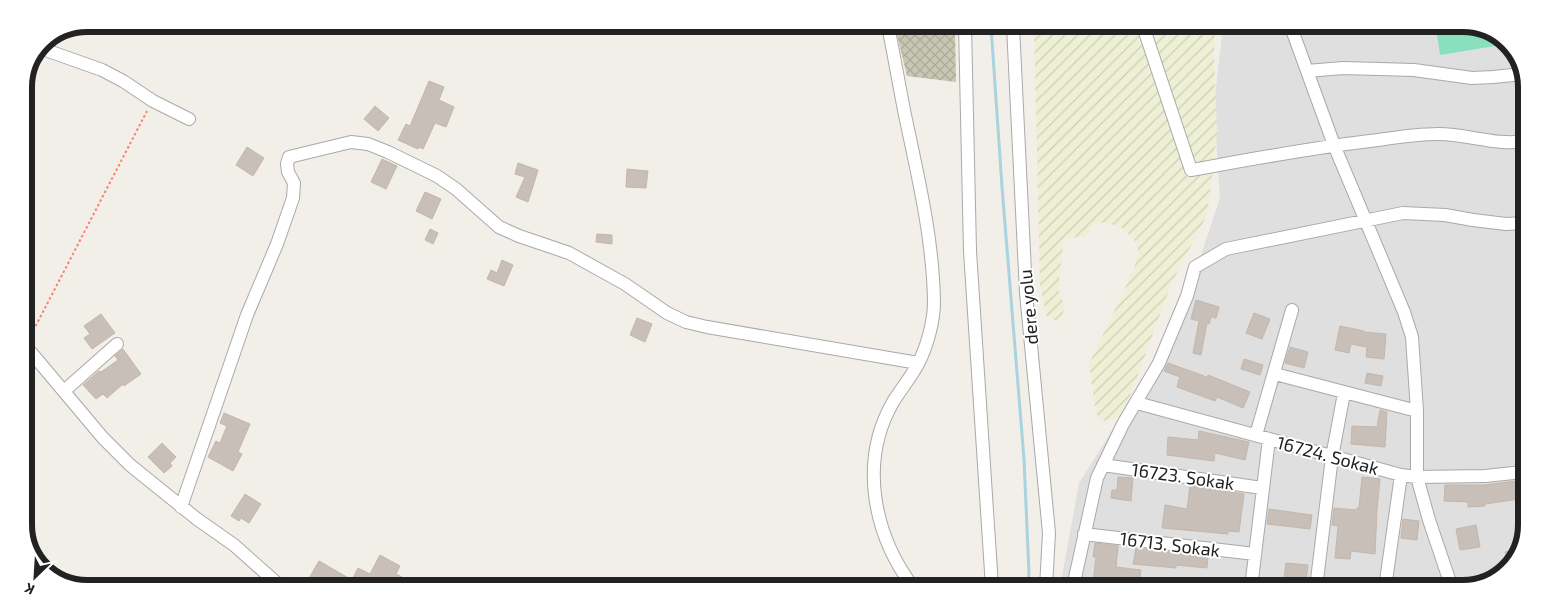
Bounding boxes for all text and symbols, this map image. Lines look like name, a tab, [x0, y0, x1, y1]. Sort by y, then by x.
street label: dere yolu	[1014, 268, 1042, 346]
street label: 16724. Sokak	[1275, 431, 1381, 479]
street label: 16723. Sokak	[1130, 458, 1236, 494]
street label: 16713. Sokak	[1119, 527, 1221, 561]
north arrow	[10, 552, 60, 602]
text: K	[22, 580, 37, 599]

